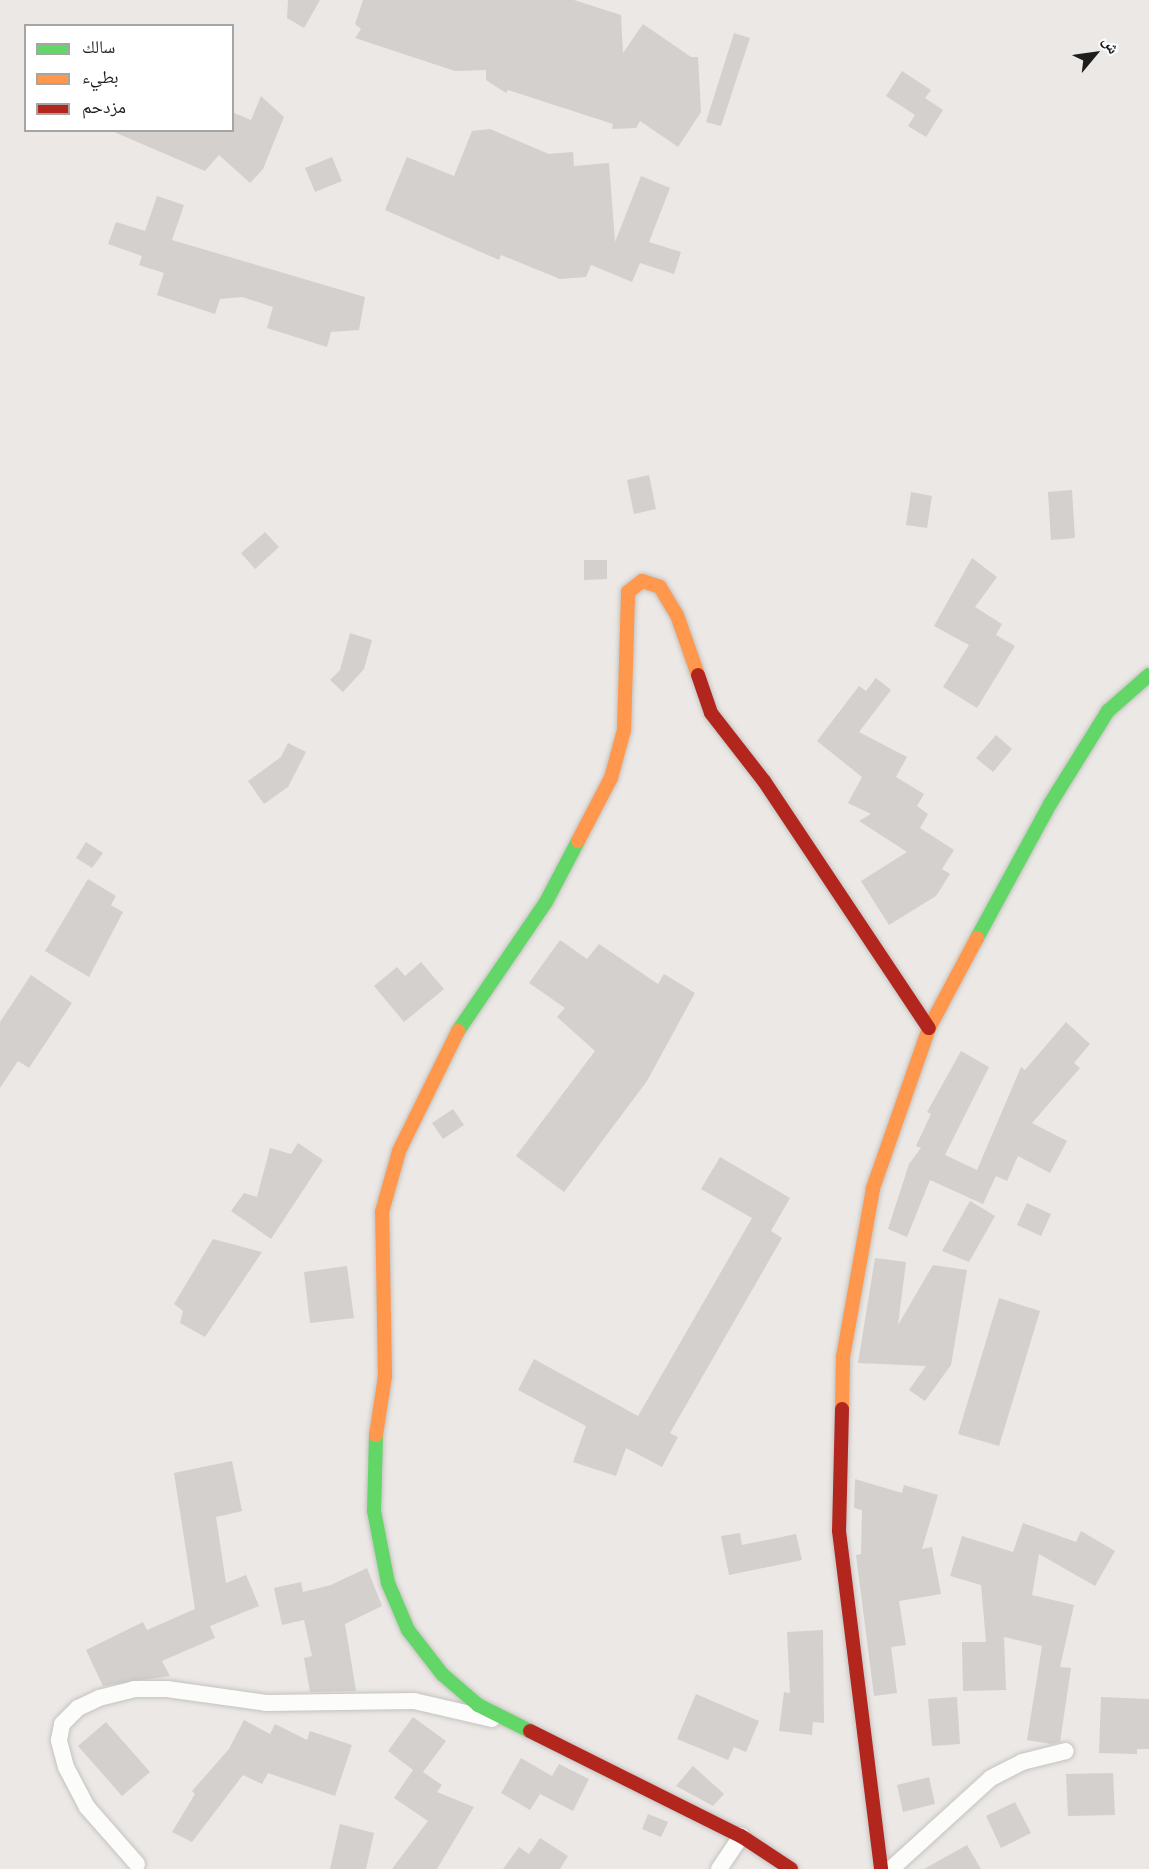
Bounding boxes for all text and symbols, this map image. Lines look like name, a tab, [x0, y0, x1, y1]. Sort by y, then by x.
legend	[24, 24, 234, 132]
north arrow	[1065, 24, 1125, 84]
text: ش	[1098, 33, 1124, 58]
text: سالك	[82, 35, 115, 59]
text: بطيء	[82, 65, 119, 89]
text: مزدحم	[82, 95, 126, 119]

